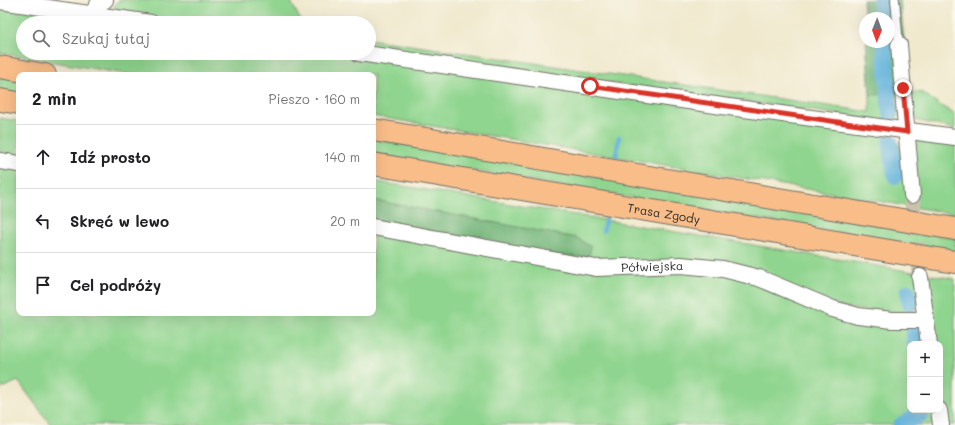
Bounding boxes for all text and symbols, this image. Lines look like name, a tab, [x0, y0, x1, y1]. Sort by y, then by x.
north arrow	[859, 12, 895, 48]
search box	[16, 16, 376, 60]
icon: search	[30, 27, 52, 49]
text: Szukaj tutaj	[62, 28, 150, 48]
route start	[581, 77, 599, 95]
route end	[894, 79, 912, 97]
text: 2 min	[32, 87, 77, 109]
text: Pieszo · 160 m	[269, 90, 360, 107]
icon: ahead	[32, 146, 54, 168]
text: Idź prosto	[70, 147, 151, 167]
text: 140 m	[324, 148, 360, 165]
street label: Trasa Zgody	[626, 199, 701, 227]
icon: left	[32, 210, 54, 232]
text: Skręć w lewo	[70, 211, 169, 231]
text: 20 m	[330, 212, 360, 229]
street label: Półwiejska	[621, 257, 684, 275]
icon: arrive	[32, 274, 54, 296]
text: Cel podróży	[70, 275, 161, 295]
map controls	[907, 341, 943, 413]
button: +	[907, 341, 943, 377]
button: −	[907, 377, 943, 413]

